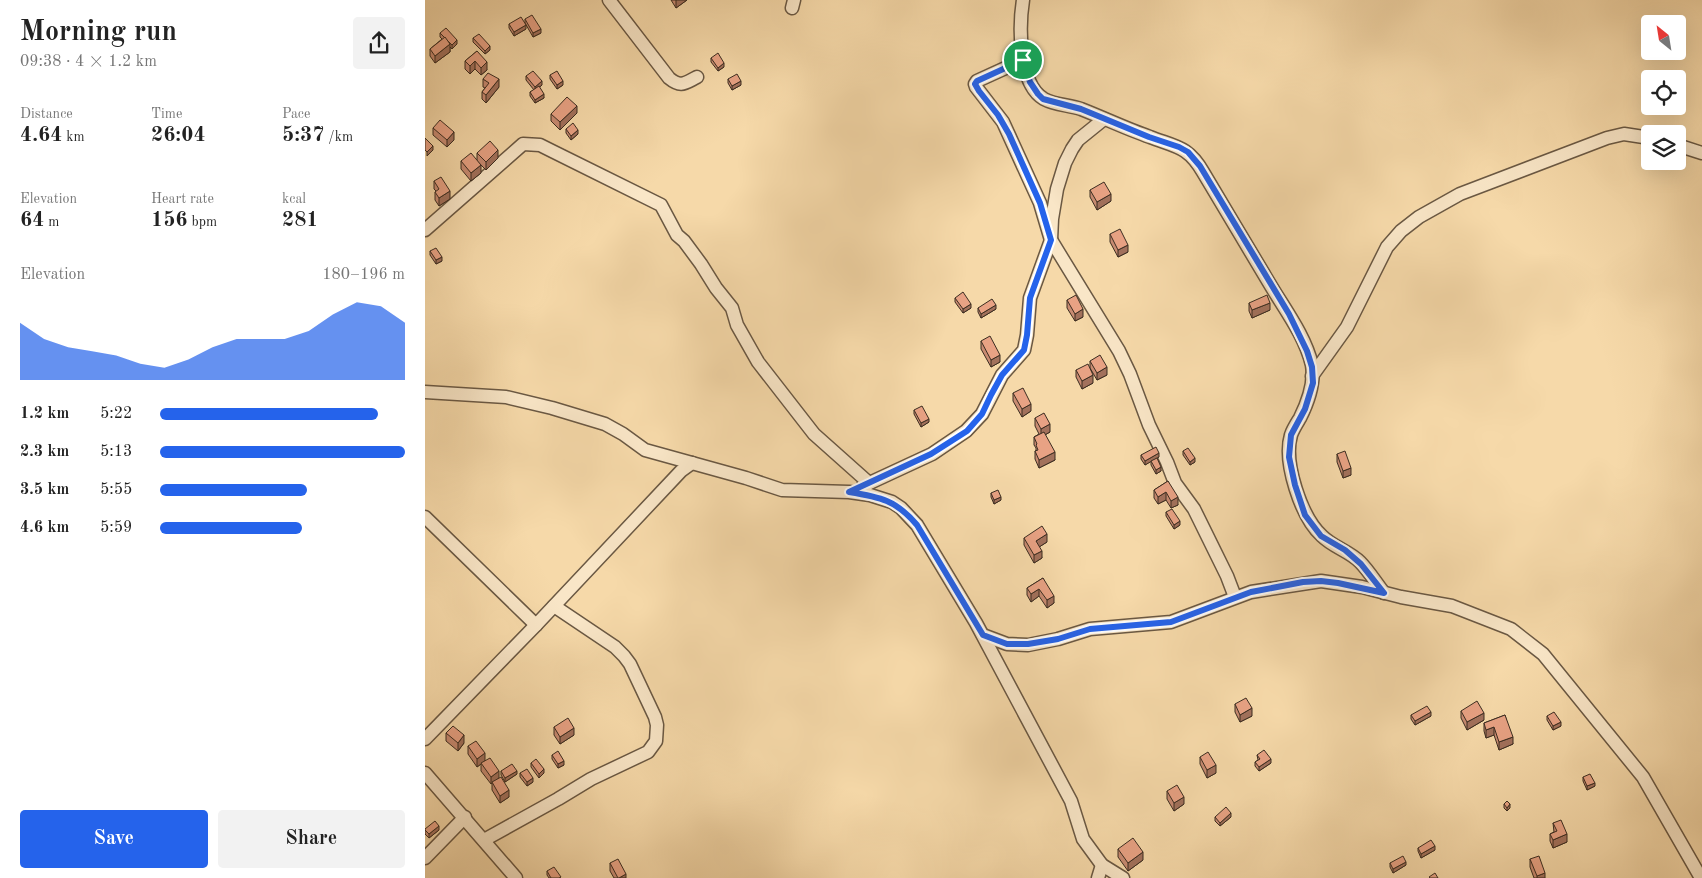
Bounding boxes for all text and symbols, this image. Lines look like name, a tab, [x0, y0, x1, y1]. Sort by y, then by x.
north arrow	[1641, 15, 1686, 60]
map controls	[1641, 15, 1686, 170]
button: share	[353, 17, 405, 69]
text: Morning run	[20, 19, 177, 47]
pin	[1002, 39, 1044, 81]
icon: arrive	[1009, 46, 1037, 74]
text: 09:38 · 4 × 1.2 km	[20, 54, 157, 70]
button: locate	[1641, 70, 1686, 115]
text: Distance	[20, 107, 73, 121]
text: Time	[151, 107, 182, 121]
text: Pace	[282, 107, 310, 121]
text: 4.64	[20, 125, 62, 146]
text: 26:04	[151, 125, 206, 146]
text: 5:37	[282, 125, 324, 146]
button: layers	[1641, 125, 1686, 170]
text: km	[62, 130, 85, 144]
text: /km	[324, 130, 353, 144]
text: Elevation	[20, 192, 77, 206]
text: Heart rate	[151, 192, 214, 206]
text: kcal	[282, 192, 306, 206]
text: 64	[20, 210, 44, 231]
text: 156	[151, 210, 188, 231]
text: 281	[282, 210, 319, 231]
text: m	[44, 215, 59, 229]
text: bpm	[188, 215, 217, 229]
text: Elevation	[20, 267, 85, 283]
text: 180–196 m	[322, 267, 405, 283]
text: 1.2 km	[20, 406, 69, 422]
text: 5:22	[100, 406, 132, 422]
text: 2.3 km	[20, 444, 69, 460]
text: 5:13	[100, 444, 132, 460]
text: 3.5 km	[20, 482, 69, 498]
text: 5:55	[100, 482, 132, 498]
text: 4.6 km	[20, 520, 69, 536]
text: 5:59	[100, 520, 132, 536]
button: Save	[20, 810, 208, 868]
button: Share	[218, 810, 405, 868]

